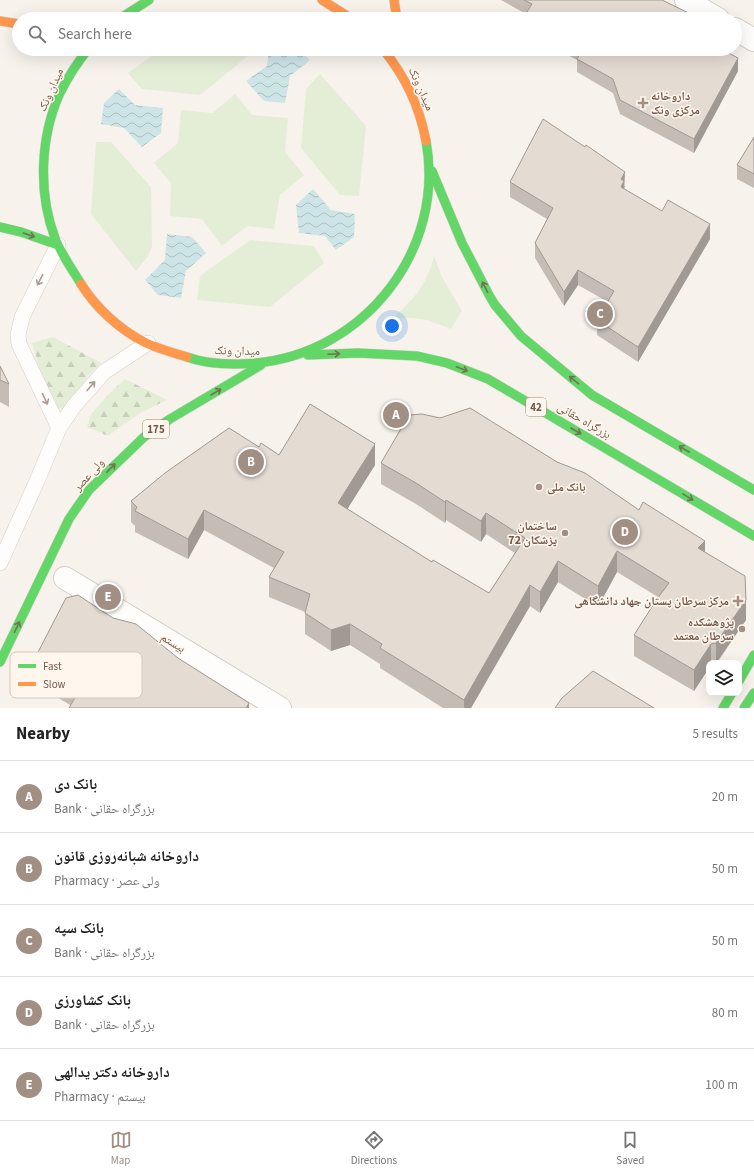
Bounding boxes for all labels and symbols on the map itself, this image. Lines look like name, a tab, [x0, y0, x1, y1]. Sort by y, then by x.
street label: میدان ونک	[404, 65, 438, 113]
street label: میدان ونک	[34, 66, 68, 114]
place label: داروخانه مرکزی ونک	[651, 88, 700, 119]
marker: داروخانه مرکزی ونک	[638, 98, 648, 108]
one-way arrow	[23, 232, 36, 239]
one-way arrow	[36, 274, 44, 286]
one-way arrow	[481, 281, 488, 293]
pin: C	[587, 299, 613, 329]
your location	[382, 316, 402, 336]
street label: میدان ونک	[214, 342, 260, 360]
one-way arrow	[327, 350, 340, 358]
one-way arrow	[455, 366, 467, 374]
one-way arrow	[568, 376, 579, 385]
one-way arrow	[87, 381, 96, 391]
one-way arrow	[210, 387, 222, 395]
one-way arrow	[42, 393, 49, 405]
road number: 42	[526, 398, 546, 416]
street label: بزرگراه حقانی	[554, 399, 614, 443]
pin: A	[383, 400, 409, 430]
road number: 175	[143, 420, 169, 438]
one-way arrow	[570, 427, 582, 435]
one-way arrow	[678, 444, 690, 452]
pin: B	[238, 447, 264, 477]
street label: ولی عصر	[69, 455, 108, 496]
one-way arrow	[106, 463, 116, 473]
place label: بانک ملی	[547, 479, 586, 496]
marker: بانک ملی	[534, 482, 544, 492]
one-way arrow	[682, 493, 694, 501]
pin: D	[612, 517, 638, 547]
place label: ساختمان پزشکان 72	[508, 518, 557, 549]
marker: ساختمان پزشکان 72	[560, 528, 570, 538]
pin: E	[95, 582, 121, 612]
place label: مرکز سرطان پستان جهاد دانشگاهی	[574, 593, 729, 610]
marker: مرکز سرطان پستان جهاد دانشگاهی	[732, 595, 744, 607]
place label: پژوهشکده سرطان معتمد	[673, 614, 734, 645]
one-way arrow	[14, 621, 21, 633]
marker: پژوهشکده سرطان معتمد	[737, 624, 747, 634]
street label: بیستم	[157, 629, 189, 657]
legend	[10, 652, 142, 698]
text: Fast	[43, 659, 62, 674]
text: Slow	[43, 677, 66, 692]

